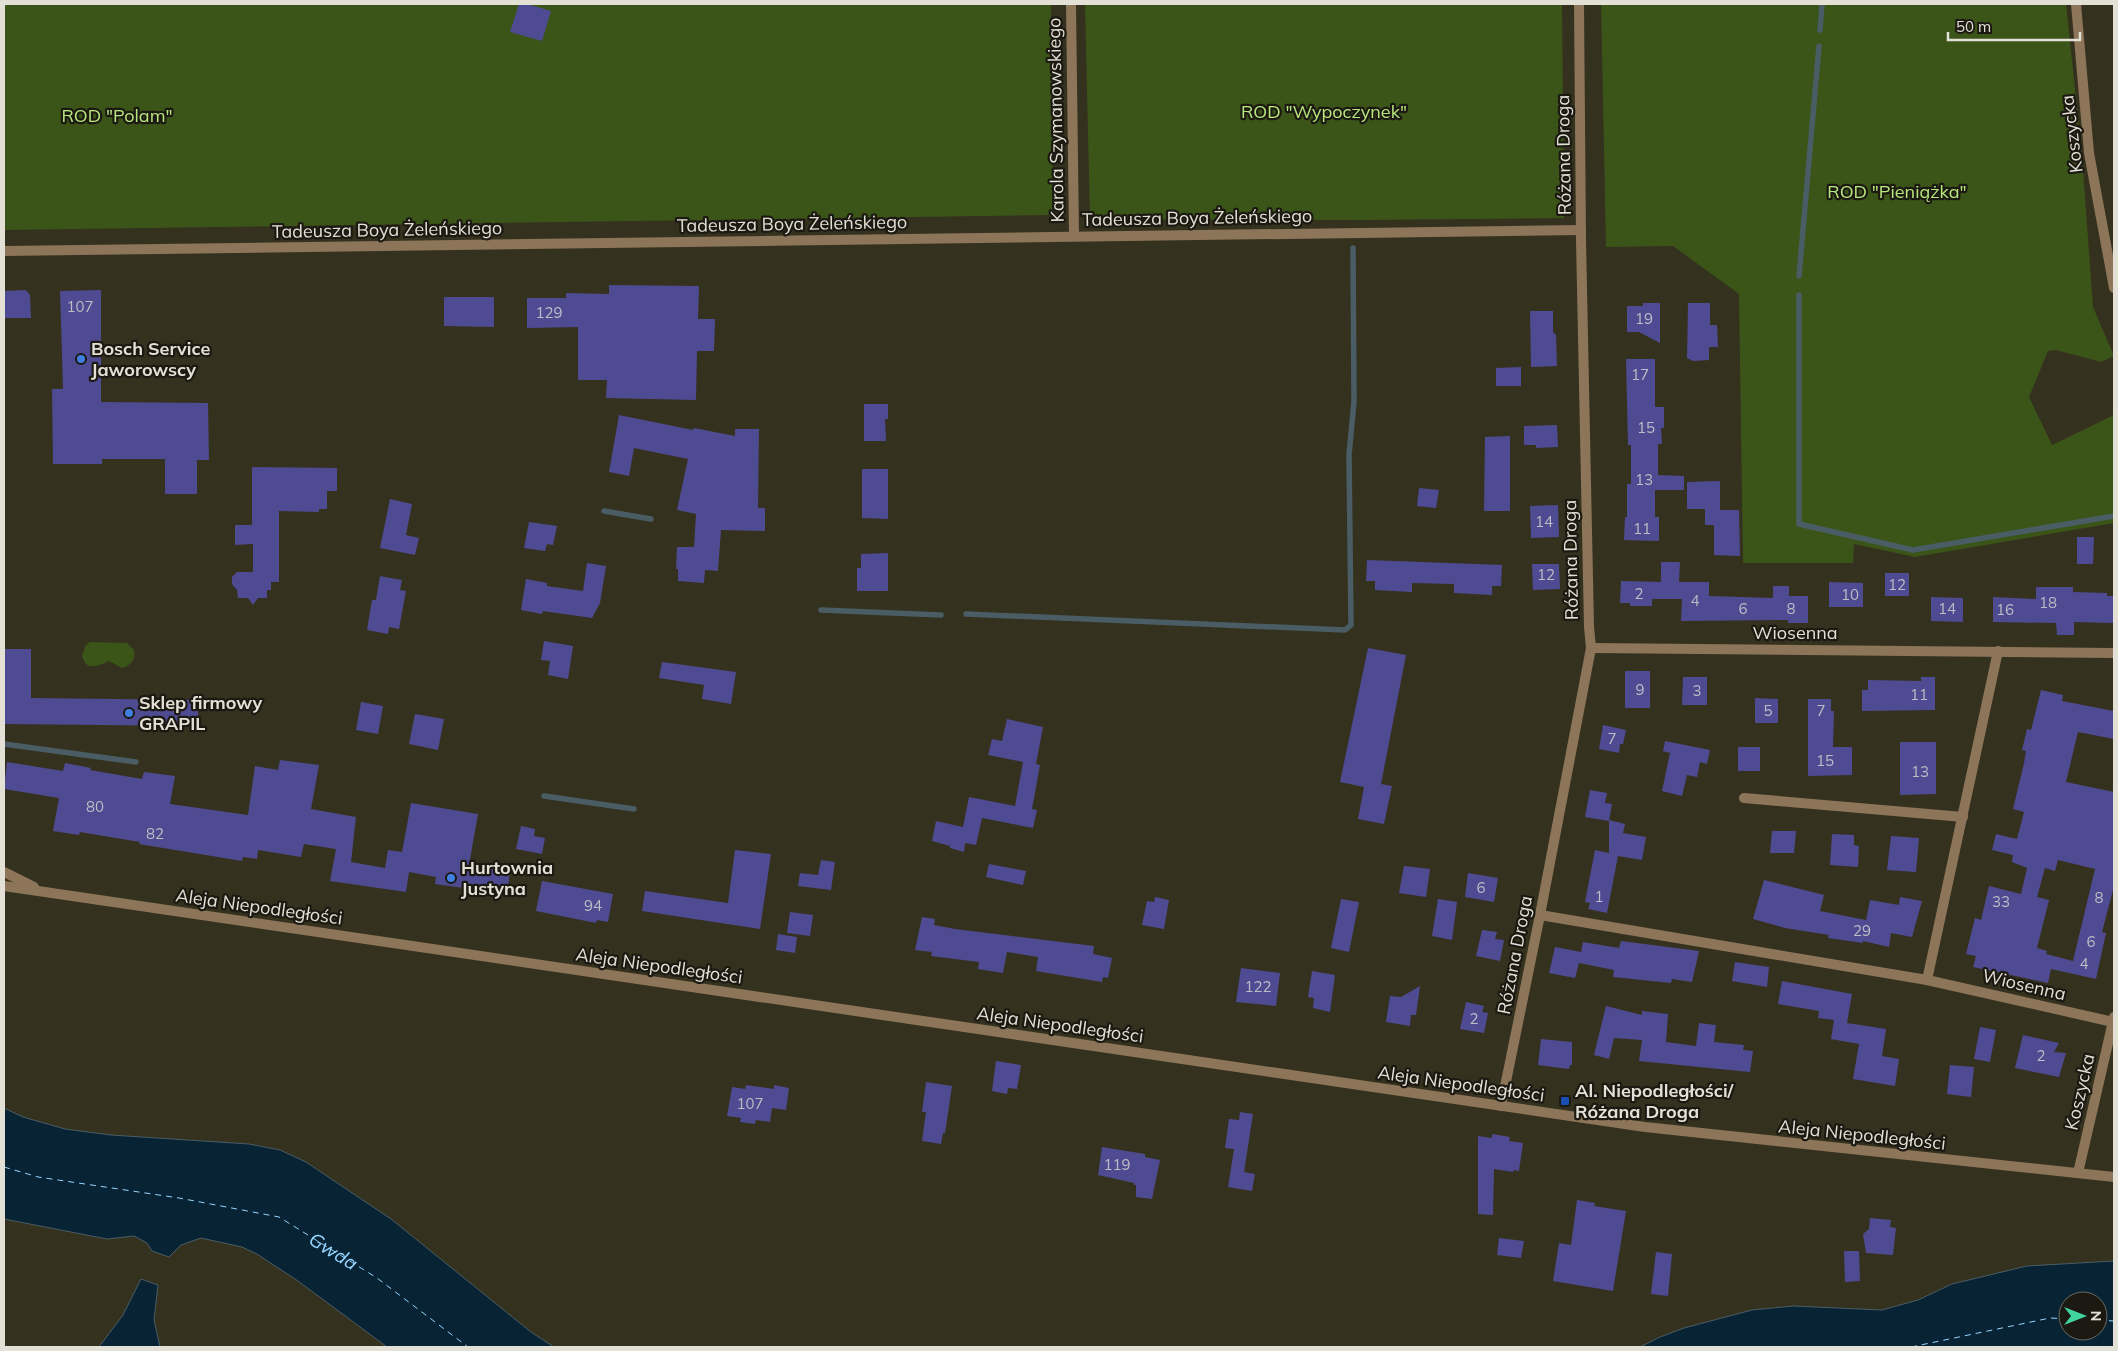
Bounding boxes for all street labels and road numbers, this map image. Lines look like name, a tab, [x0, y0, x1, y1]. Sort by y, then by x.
street label: Karola Szymanowskiego	[1042, 17, 1069, 223]
street label: Koszycka	[2055, 94, 2088, 174]
street label: Różana Droga	[1551, 95, 1576, 215]
street label: Tadeusza Boya Żeleńskiego	[1082, 204, 1312, 231]
street label: Tadeusza Boya Żeleńskiego	[677, 210, 907, 237]
street label: Tadeusza Boya Żeleńskiego	[272, 216, 502, 243]
street label: Różana Droga	[1558, 500, 1583, 620]
street label: Wiosenna	[1752, 621, 1838, 644]
street label: Aleja Niepodległości	[174, 883, 344, 930]
street label: Różana Droga	[1492, 894, 1537, 1016]
street label: Aleja Niepodległości	[574, 942, 744, 989]
street label: Wiosenna	[1980, 964, 2068, 1005]
street label: Aleja Niepodległości	[975, 1001, 1145, 1048]
street label: Koszycka	[2060, 1051, 2099, 1132]
street label: Aleja Niepodległości	[1376, 1060, 1546, 1107]
street label: Aleja Niepodległości	[1777, 1114, 1947, 1155]

